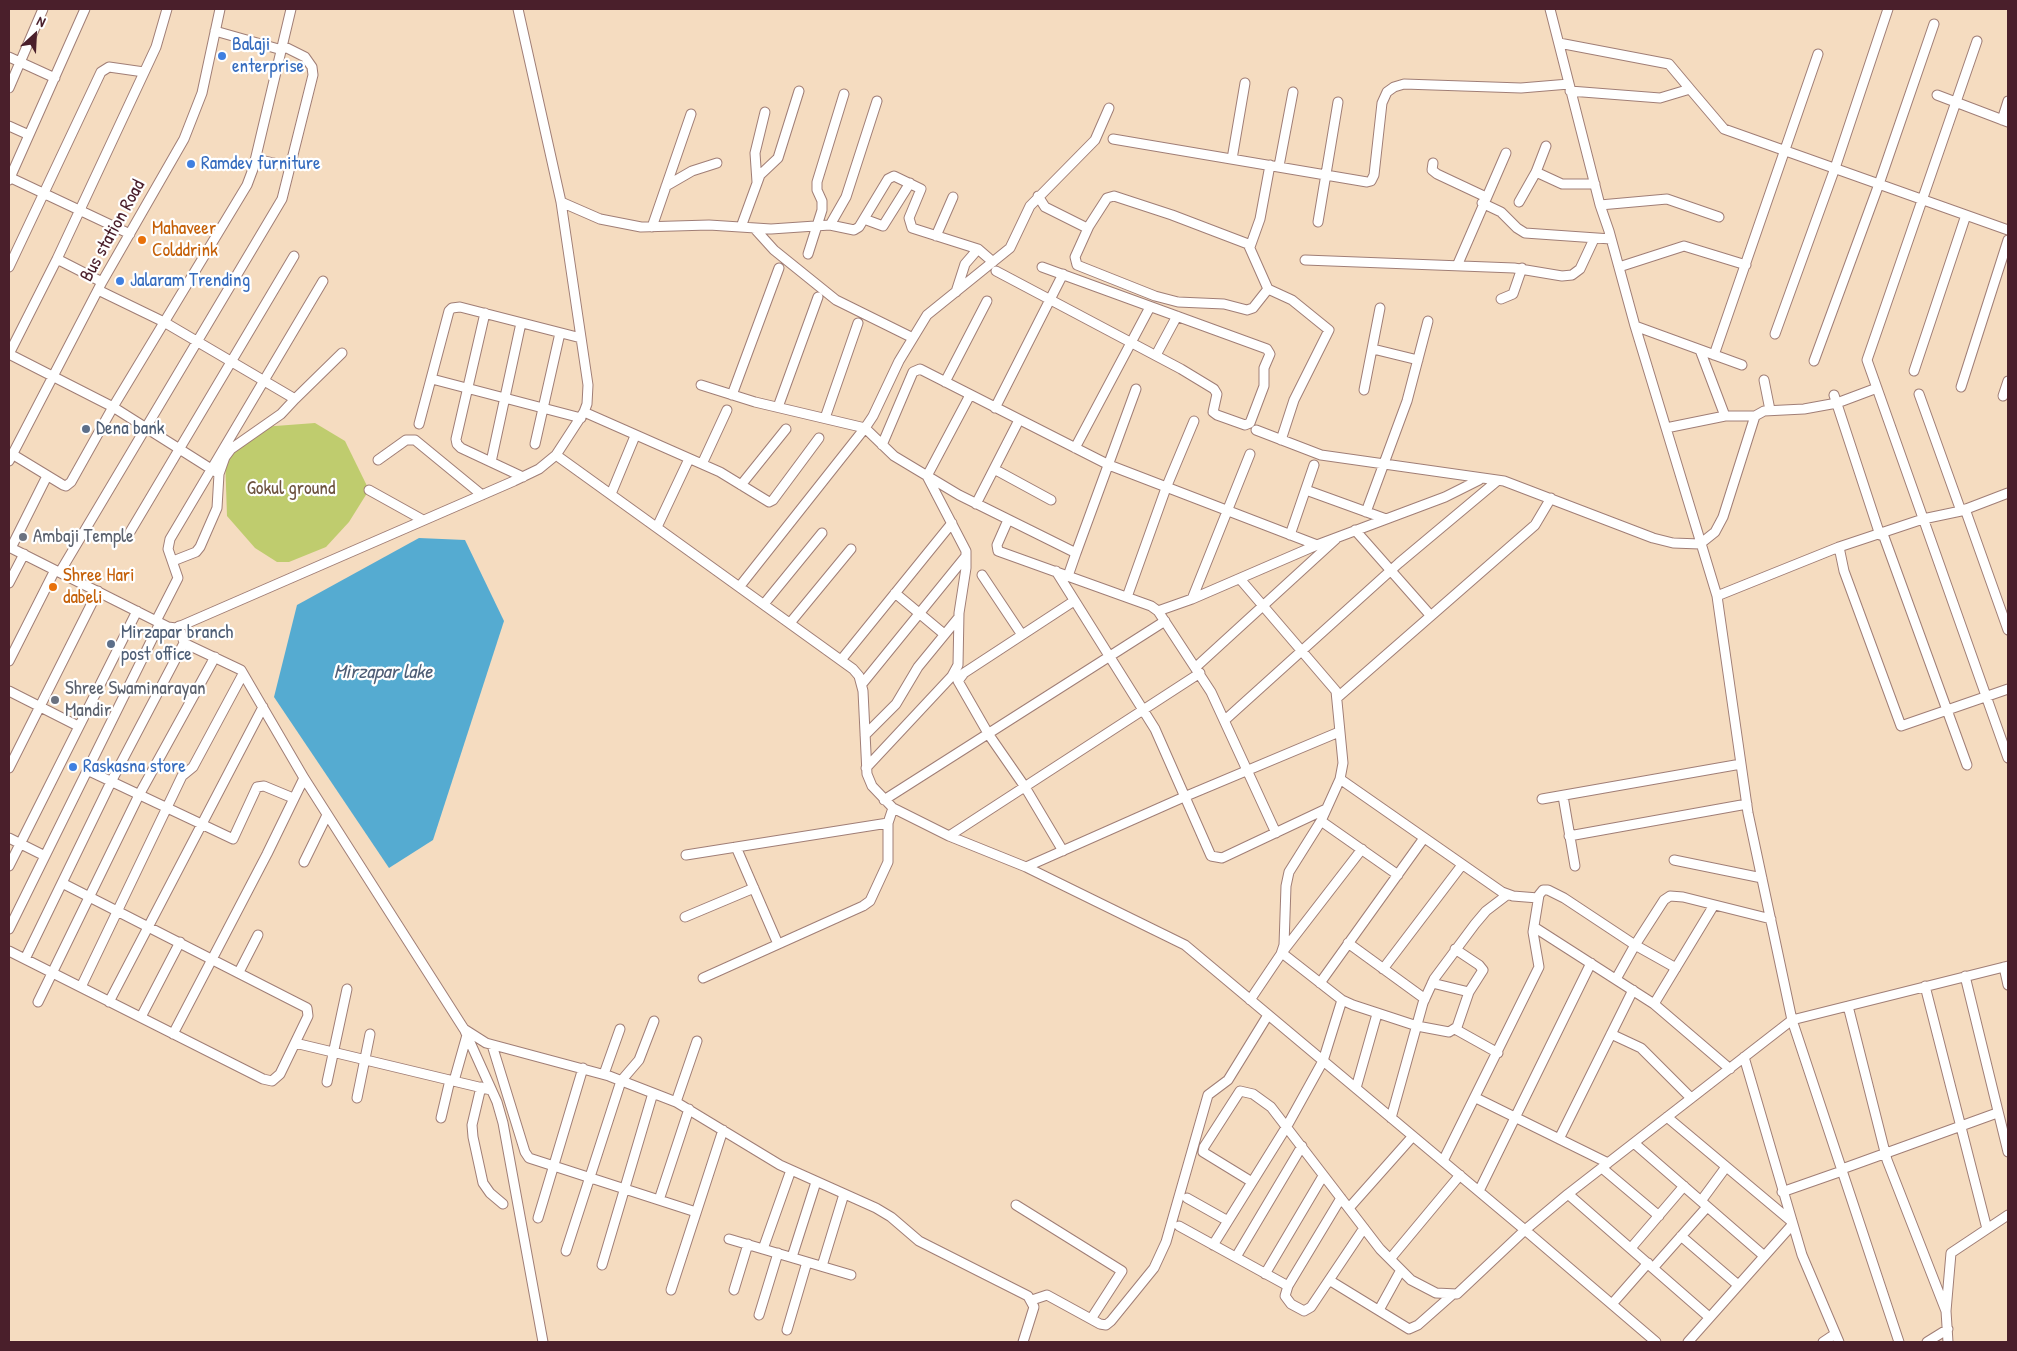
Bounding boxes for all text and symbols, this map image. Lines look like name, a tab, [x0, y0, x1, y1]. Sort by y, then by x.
north arrow	[10, 10, 60, 60]
text: N	[34, 11, 49, 31]
place label: Balaji enterprise	[232, 34, 304, 78]
marker: Balaji enterprise	[216, 50, 228, 62]
place label: Ramdev furniture	[201, 153, 321, 175]
marker: Ramdev furniture	[185, 158, 197, 170]
street label: Bus station Road	[76, 176, 150, 286]
place label: Mahaveer Colddrink	[152, 218, 218, 262]
marker: Mahaveer Colddrink	[136, 234, 148, 246]
place label: Jalaram Trending	[130, 270, 250, 292]
marker: Jalaram Trending	[114, 275, 126, 287]
place label: Dena bank	[96, 418, 165, 440]
marker: Dena bank	[80, 423, 92, 435]
park label: Gokul ground	[247, 478, 335, 500]
place label: Ambaji Temple	[33, 526, 134, 548]
marker: Ambaji Temple	[17, 531, 29, 543]
place label: Shree Hari dabeli	[63, 565, 134, 609]
marker: Shree Hari dabeli	[47, 581, 59, 593]
place label: Mirzapar branch post office	[121, 622, 233, 666]
marker: Mirzapar branch post office	[105, 638, 117, 650]
water label: Mirzapar lake	[334, 661, 432, 685]
place label: Shree Swaminarayan Mandir	[65, 678, 206, 722]
marker: Shree Swaminarayan Mandir	[49, 694, 61, 706]
place label: Raskasna store	[83, 756, 186, 778]
marker: Raskasna store	[67, 761, 79, 773]

